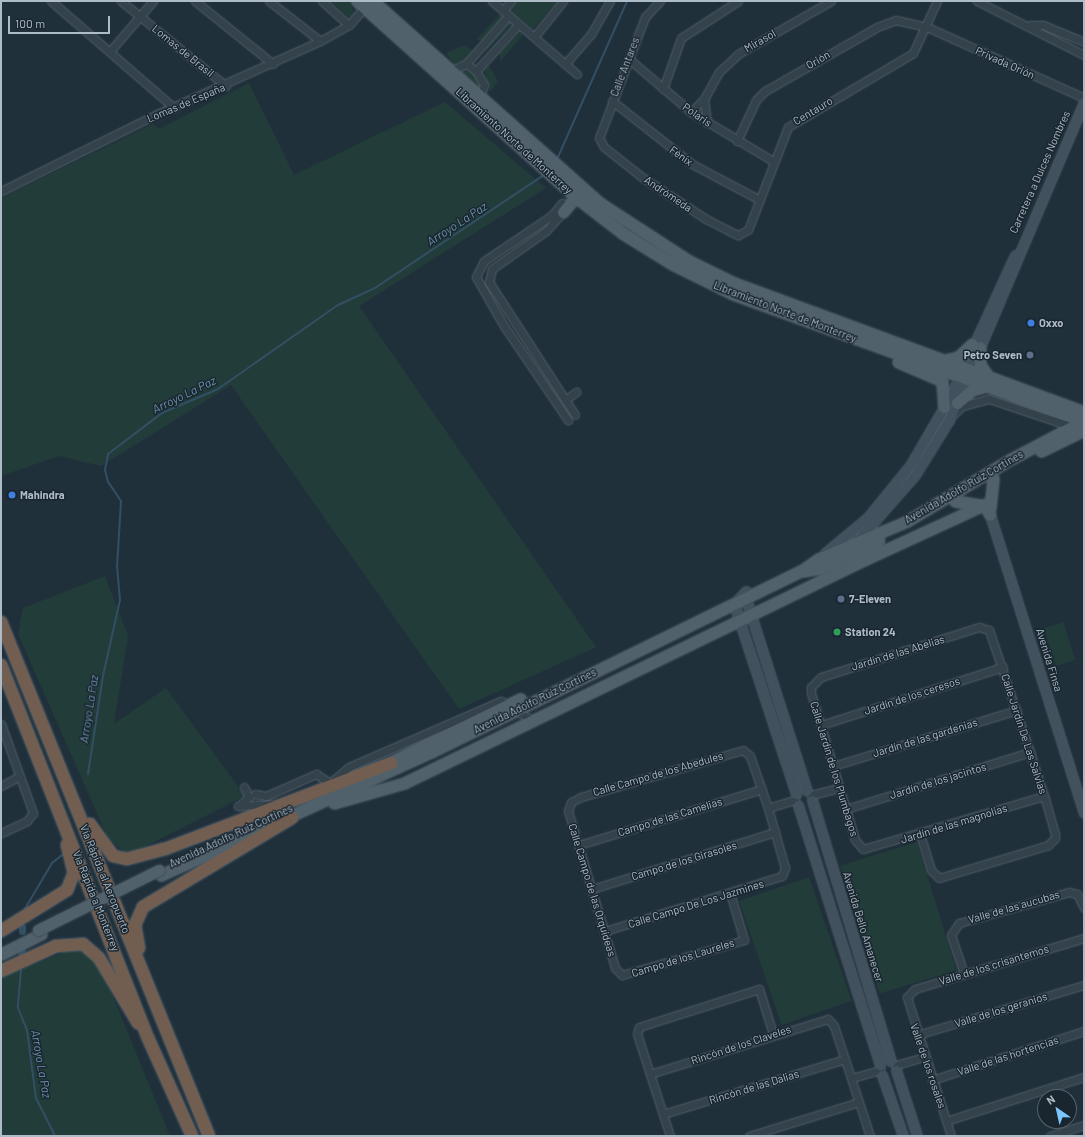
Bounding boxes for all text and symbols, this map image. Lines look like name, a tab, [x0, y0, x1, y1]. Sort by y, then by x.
scale bar	[10, 8, 112, 34]
text: 100 m	[15, 16, 45, 30]
street label: Lomas de Brasil	[149, 22, 217, 80]
street label: Mirasol	[742, 27, 778, 55]
street label: Calle Antares	[608, 35, 642, 99]
street label: Privada Orión	[973, 44, 1037, 82]
street label: Orión	[804, 48, 832, 72]
street label: Lomas de España	[145, 81, 227, 125]
street label: Libramiento Norte de Monterrey	[453, 85, 575, 197]
street label: Centauro	[791, 94, 835, 128]
street label: Polaris	[680, 100, 714, 130]
street label: Carretera a Dulces Nombres	[1007, 109, 1073, 235]
street label: Fénix	[667, 143, 695, 169]
street label: Andrómeda	[642, 173, 694, 215]
water label: Arroyo La Paz	[424, 199, 490, 249]
street label: Libramiento Norte de Monterrey	[712, 279, 858, 345]
place label: Oxxo	[1039, 316, 1063, 330]
marker: Oxxo	[1026, 318, 1036, 328]
place label: Petro Seven	[964, 348, 1022, 362]
marker: Petro Seven	[1025, 350, 1035, 360]
water label: Arroyo La Paz	[150, 373, 218, 417]
street label: Avenida Adolfo Ruíz Cortines	[902, 448, 1026, 526]
place label: Mahindra	[20, 488, 65, 502]
marker: Mahindra	[7, 490, 17, 500]
place label: 7-Eleven	[849, 592, 891, 606]
marker: 7-Eleven	[836, 594, 846, 604]
place label: Station 24	[845, 625, 896, 639]
marker: Station 24	[832, 627, 842, 637]
street label: Avenida Finsa	[1033, 627, 1065, 693]
street label: Jardín de las Abelias	[850, 633, 946, 673]
street label: Avenida Adolfo Ruíz Cortines	[471, 665, 599, 737]
street label: Calle Jardín De Las Salvias	[998, 672, 1050, 796]
water label: Arroyo La Paz	[76, 674, 102, 744]
street label: Jardín de los ceresos	[862, 674, 962, 718]
street label: Calle Jardín de los Plumbagos	[807, 700, 861, 838]
street label: Jardín de las gardenias	[871, 716, 979, 760]
street label: Calle Campo de los Abedules	[591, 749, 725, 799]
street label: Jardín de los jacintos	[888, 760, 988, 802]
street label: Campo de las Camelias	[616, 795, 724, 839]
street label: Avenida Adolfo Ruíz Cortines	[167, 801, 295, 871]
street label: Jardín de las magnolias	[899, 801, 1009, 847]
street label: Calle Campo de las Orquídeas	[565, 822, 619, 958]
street label: Vía Rápida al Aeropuerto	[77, 823, 133, 935]
street label: Campo de los Girasoles	[630, 839, 738, 883]
street label: Vía Rápida a Monterrey	[70, 849, 122, 953]
street label: Avenida Bello Amanecer	[840, 870, 886, 984]
street label: Calle Campo De Los Jazmines	[627, 877, 765, 931]
street label: Valle de las aucubas	[967, 888, 1061, 926]
street label: Campo de los Laureles	[630, 936, 736, 980]
street label: Valle de los crisantemos	[937, 942, 1051, 988]
street label: Valle de los geranios	[953, 990, 1049, 1030]
street label: Valle de los rosales	[907, 1022, 949, 1110]
street label: Rincón de los Claveles	[689, 1023, 793, 1067]
water label: Arroyo La Paz	[28, 1029, 54, 1099]
street label: Valle de las hortencias	[956, 1033, 1060, 1079]
street label: Rincón de las Dalias	[707, 1067, 801, 1107]
north arrow	[1037, 1089, 1077, 1129]
text: N	[1044, 1092, 1057, 1107]

